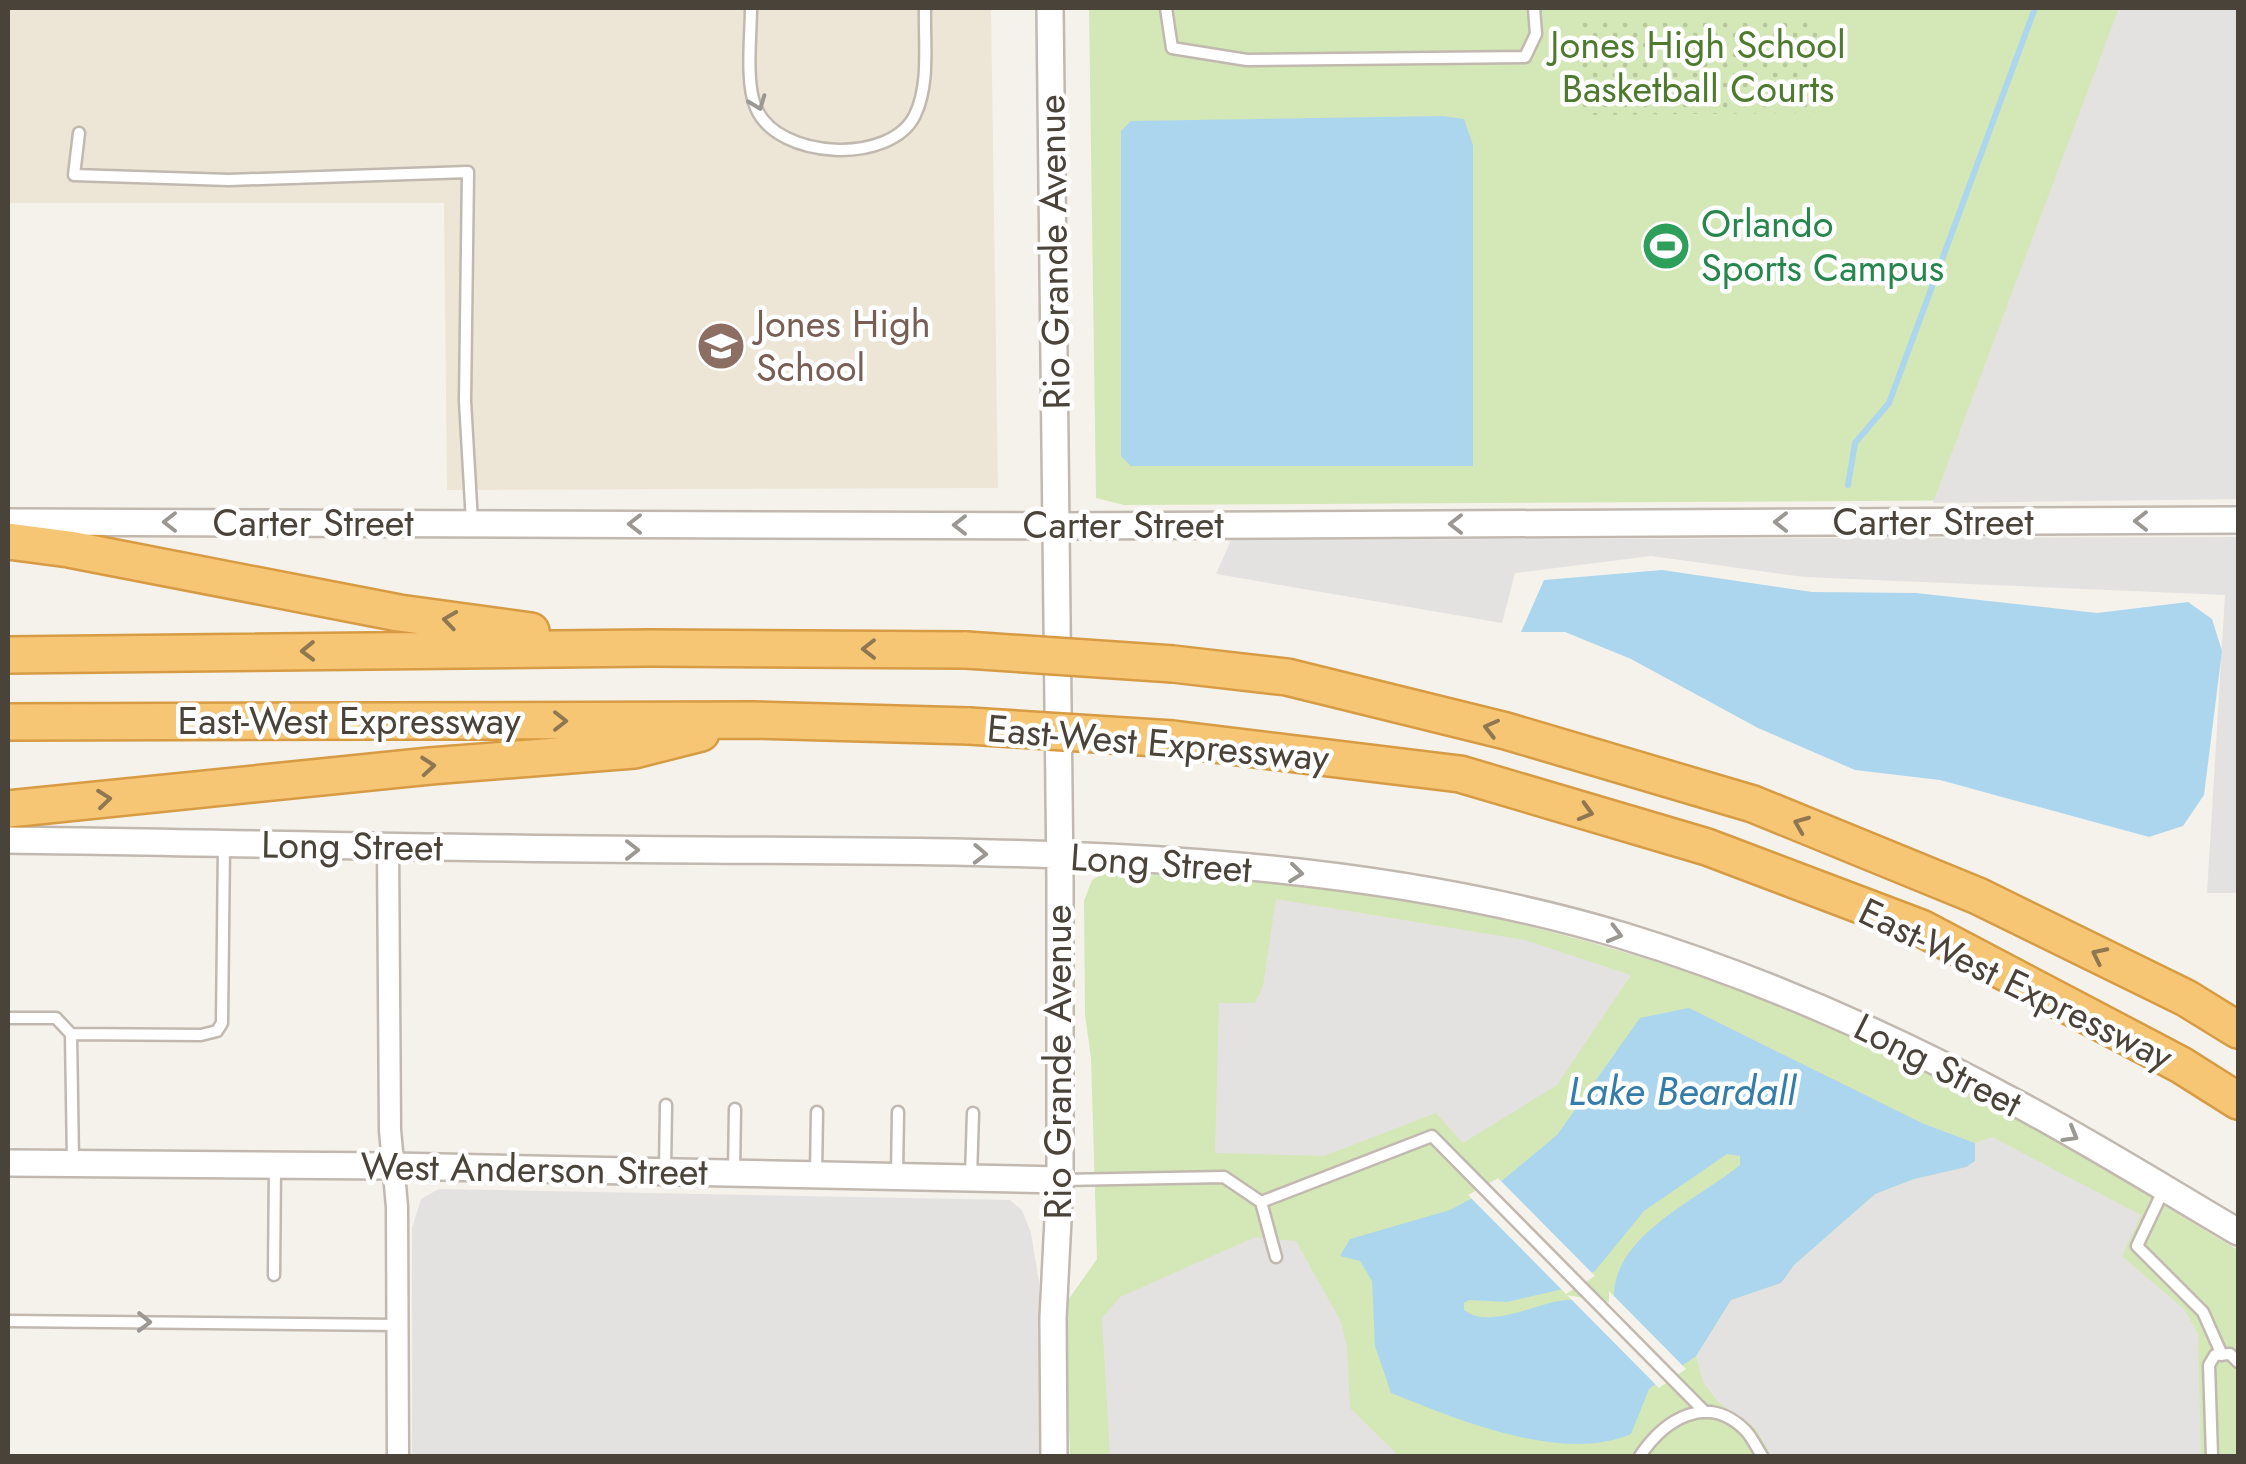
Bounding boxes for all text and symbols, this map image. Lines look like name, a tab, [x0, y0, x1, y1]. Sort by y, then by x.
park label: Jones High School Basketball Courts	[1545, 17, 1846, 116]
one-way arrow	[746, 93, 766, 111]
street label: Rio Grande Avenue	[1023, 94, 1084, 410]
place label: Orlando Sports Campus	[1701, 196, 1944, 295]
sports icon: Orlando Sports Campus	[1640, 220, 1692, 272]
place label: Jones High School	[751, 296, 931, 395]
school or university icon: Jones High School	[695, 320, 747, 372]
street label: Carter Street	[1832, 494, 2034, 549]
street label: Carter Street	[212, 495, 414, 550]
street label: Carter Street	[1022, 497, 1224, 552]
one-way arrow	[2133, 510, 2148, 532]
one-way arrow	[161, 512, 177, 533]
one-way arrow	[1773, 512, 1789, 533]
one-way arrow	[626, 513, 642, 535]
one-way arrow	[1448, 513, 1464, 535]
one-way arrow	[951, 514, 966, 536]
one-way arrow	[442, 610, 458, 631]
one-way arrow	[860, 639, 876, 660]
one-way arrow	[299, 641, 315, 662]
street label: East-West Expressway	[177, 693, 521, 748]
street label: East-West Expressway	[985, 700, 1332, 785]
one-way arrow	[552, 710, 568, 731]
one-way arrow	[1483, 718, 1500, 739]
one-way arrow	[420, 756, 436, 778]
one-way arrow	[97, 789, 113, 811]
one-way arrow	[1577, 800, 1595, 821]
one-way arrow	[1794, 815, 1811, 835]
street label: Long Street	[261, 816, 443, 875]
street label: Long Street	[1069, 829, 1253, 896]
one-way arrow	[626, 839, 641, 861]
one-way arrow	[973, 844, 989, 865]
one-way arrow	[1289, 861, 1305, 883]
street label: East-West Expressway	[1850, 884, 2183, 1084]
street label: Rio Grande Avenue	[1030, 904, 1085, 1220]
one-way arrow	[1606, 923, 1623, 944]
one-way arrow	[2091, 948, 2109, 967]
street label: Long Street	[1845, 999, 2032, 1130]
water label: Lake Beardall	[1568, 1062, 1798, 1120]
one-way arrow	[2061, 1122, 2079, 1142]
street label: West Anderson Street	[360, 1138, 708, 1199]
one-way arrow	[138, 1311, 153, 1333]

